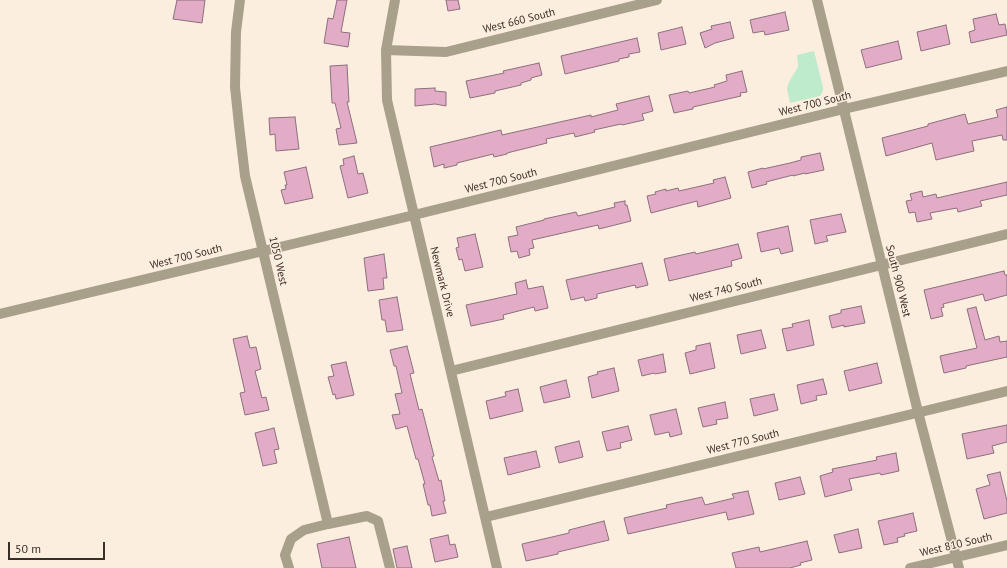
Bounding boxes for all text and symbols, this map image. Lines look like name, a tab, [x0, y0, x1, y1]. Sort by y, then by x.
street label: West 660 South	[482, 6, 556, 36]
street label: West 700 South	[778, 89, 852, 119]
street label: West 700 South	[464, 166, 538, 196]
street label: 1050 West	[266, 235, 290, 287]
street label: West 700 South	[149, 242, 223, 272]
street label: South 900 West	[883, 244, 913, 318]
street label: Newmark Drive	[427, 246, 457, 318]
street label: West 740 South	[689, 275, 763, 305]
street label: West 770 South	[706, 427, 780, 457]
street label: West 810 South	[919, 530, 993, 560]
scale bar	[10, 534, 107, 560]
text: 50 m	[15, 541, 41, 556]

